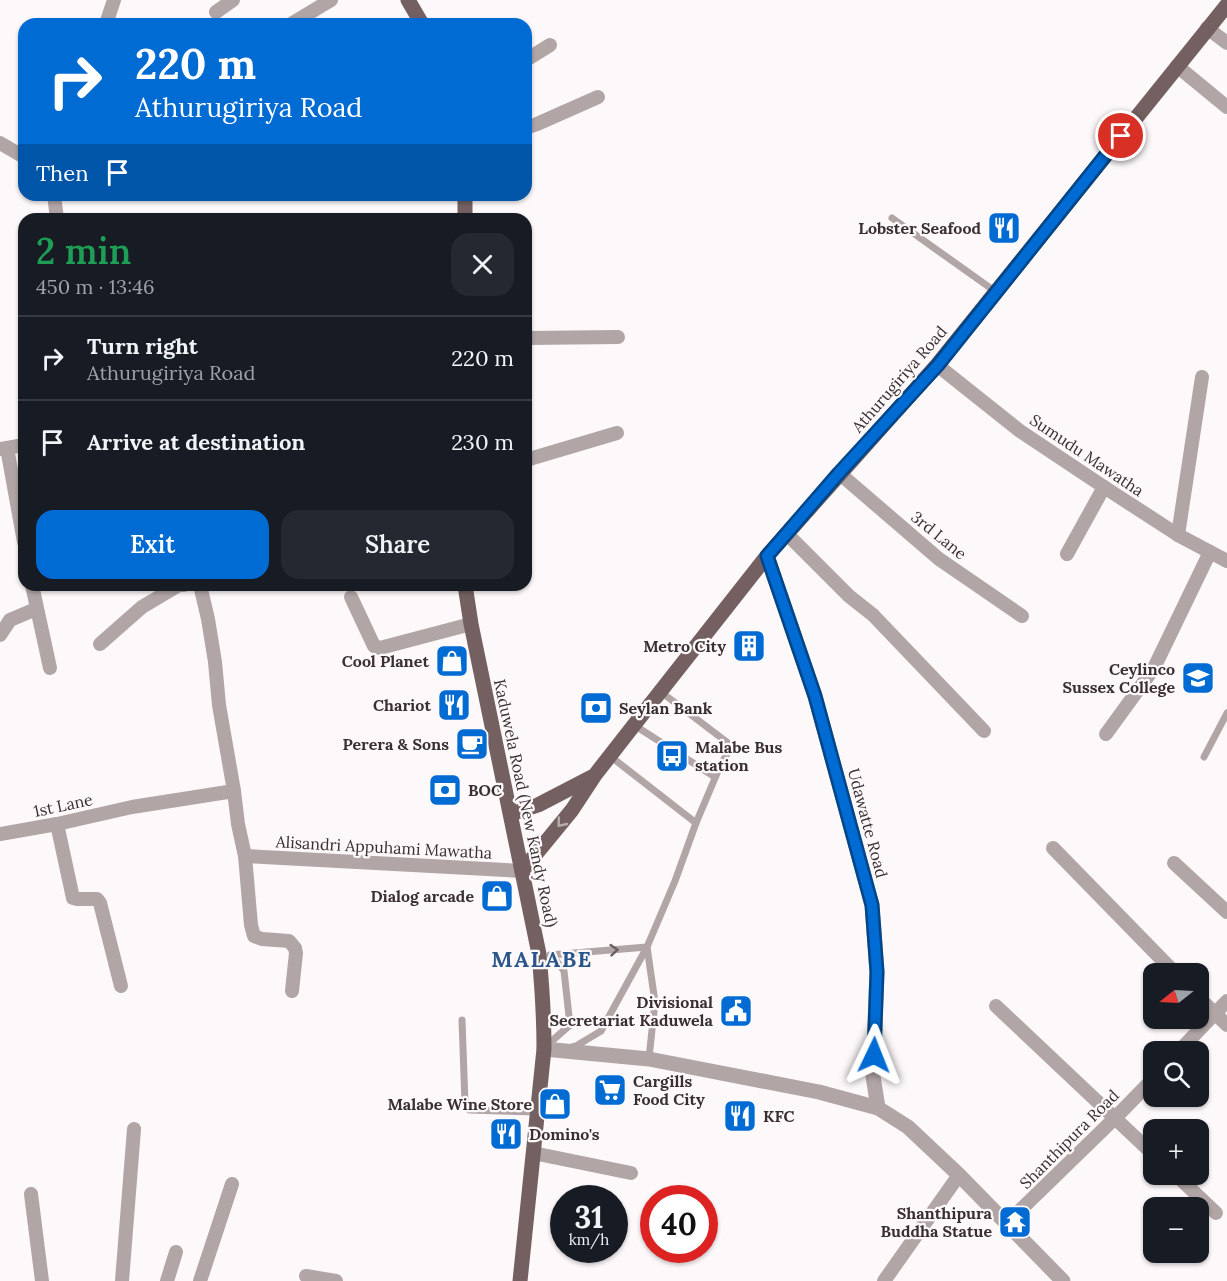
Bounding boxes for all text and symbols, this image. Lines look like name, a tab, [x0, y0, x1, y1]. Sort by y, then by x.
text: 220 m	[135, 37, 256, 91]
icon: right	[36, 42, 114, 120]
text: Athurugiriya Road	[135, 90, 363, 124]
pin	[1095, 110, 1146, 161]
icon: arrive	[1104, 119, 1137, 152]
icon: arrive	[101, 156, 134, 189]
text: Then	[36, 159, 89, 187]
restaurant icon: Lobster Seafood	[986, 210, 1022, 246]
place label: Lobster Seafood	[858, 218, 981, 238]
text: 2 min	[36, 228, 131, 274]
button: close	[451, 233, 514, 296]
text: 450 m · 13:46	[36, 274, 155, 299]
street label: Athurugiriya Road	[847, 321, 951, 437]
text: Turn right	[87, 332, 198, 360]
icon: right	[36, 342, 69, 375]
text: 220 m	[451, 344, 514, 372]
text: Athurugiriya Road	[87, 360, 256, 385]
street label: Sumudu Mawatha	[1026, 409, 1148, 501]
icon: arrive	[36, 426, 69, 459]
text: Arrive at destination	[87, 428, 305, 456]
text: 230 m	[451, 428, 514, 456]
street label: 3rd Lane	[907, 507, 971, 564]
button: Exit	[36, 510, 269, 579]
button: Share	[281, 510, 514, 579]
building icon: Metro City	[731, 628, 767, 664]
place label: Metro City	[643, 636, 726, 656]
shop icon: Cool Planet	[434, 643, 470, 679]
place label: Cool Planet	[342, 651, 429, 671]
place label: Ceylinco Sussex College	[1063, 659, 1175, 697]
school or university icon: Ceylinco Sussex College	[1180, 660, 1216, 696]
street label: Kaduwela Road (New Kandy Road)	[489, 677, 562, 929]
restaurant icon: Chariot	[436, 687, 472, 723]
bank icon: Seylan Bank	[578, 690, 614, 726]
place label: Chariot	[373, 695, 431, 715]
place label: Seylan Bank	[619, 698, 713, 718]
cafe icon: Perera & Sons	[454, 726, 490, 762]
place label: Perera & Sons	[343, 734, 449, 754]
place label: Malabe Bus station	[695, 737, 783, 775]
bus stop icon: Malabe Bus station	[654, 738, 690, 774]
street label: Udawatte Road	[844, 766, 892, 880]
bank icon: BOC	[427, 772, 463, 808]
place label: BOC	[468, 780, 502, 800]
street label: 1st Lane	[32, 789, 95, 821]
one-way arrow	[558, 816, 569, 827]
street label: Alisandri Appuhami Mawatha	[274, 831, 493, 863]
shop icon: Dialog arcade	[479, 878, 515, 914]
place label: Dialog arcade	[370, 886, 474, 906]
one-way arrow	[609, 943, 618, 956]
district label: MALABE	[491, 945, 593, 973]
north arrow	[1143, 963, 1209, 1029]
map controls	[1143, 963, 1209, 1263]
place label: Divisional Secretariat Kaduwela	[550, 992, 714, 1030]
public building icon: Divisional Secretariat Kaduwela	[718, 993, 754, 1029]
position arrow	[842, 1023, 906, 1087]
button: search	[1143, 1041, 1209, 1107]
place label: Cargills Food City	[633, 1071, 705, 1109]
supermarket icon: Cargills Food City	[592, 1072, 628, 1108]
street label: Shanthipura Road	[1015, 1085, 1123, 1193]
shop icon: Malabe Wine Store	[537, 1086, 573, 1122]
place label: Malabe Wine Store	[387, 1094, 532, 1114]
restaurant icon: KFC	[722, 1098, 758, 1134]
place label: KFC	[763, 1106, 795, 1126]
restaurant icon: Domino's	[488, 1116, 524, 1152]
button: +	[1143, 1119, 1209, 1185]
place label: Domino's	[529, 1124, 600, 1144]
speed limit sign: 40	[640, 1185, 718, 1263]
button: −	[1143, 1197, 1209, 1263]
text: 31	[575, 1198, 603, 1236]
place label: Shanthipura Buddha Statue	[881, 1203, 993, 1241]
temple icon: Shanthipura Buddha Statue	[997, 1204, 1033, 1240]
text: km/h	[569, 1230, 609, 1249]

